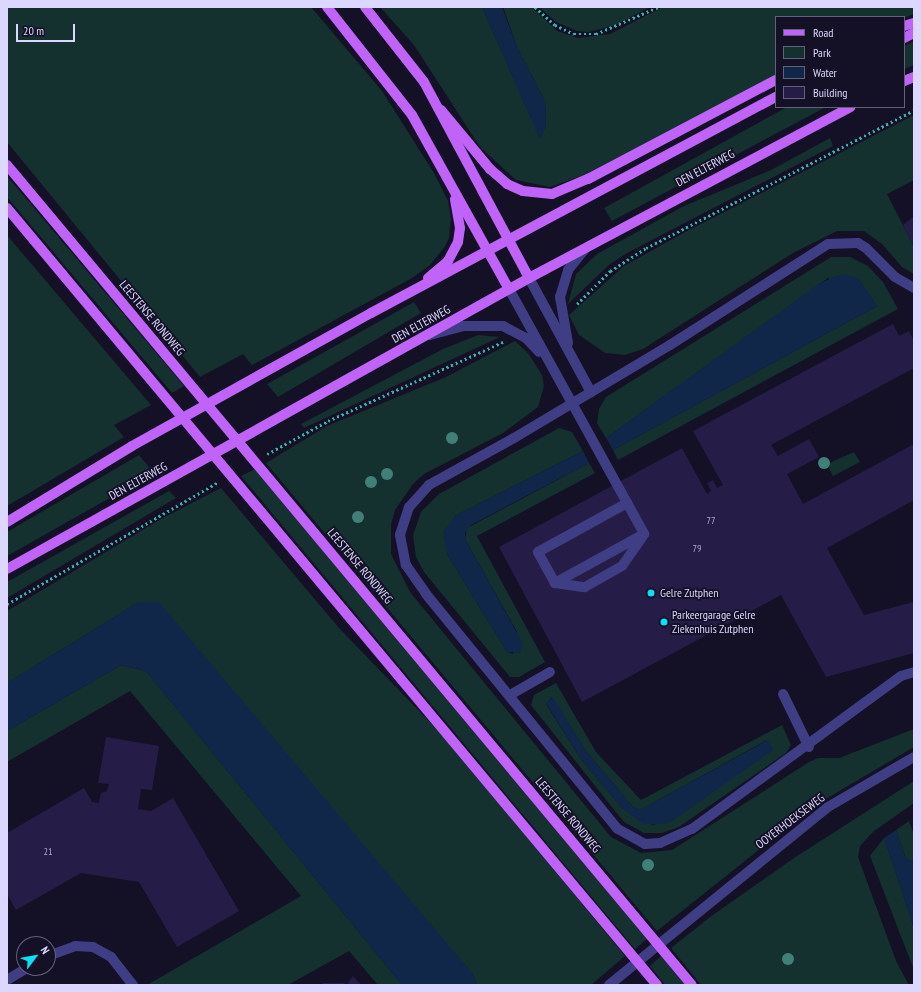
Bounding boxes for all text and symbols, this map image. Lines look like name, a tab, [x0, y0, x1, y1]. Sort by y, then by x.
scale bar	[18, 16, 77, 42]
legend	[775, 16, 905, 108]
text: 20 m	[23, 23, 44, 38]
text: Road	[813, 25, 833, 40]
text: Park	[813, 45, 831, 60]
text: Water	[813, 65, 837, 80]
text: Building	[813, 85, 848, 100]
street label: DEN ELTERWEG	[673, 147, 737, 189]
street label: LEESTENSE RONDWEG	[116, 277, 188, 359]
street label: DEN ELTERWEG	[389, 302, 453, 346]
street label: DEN ELTERWEG	[106, 459, 170, 503]
house number: 77	[707, 515, 715, 527]
street label: LEESTENSE RONDWEG	[324, 525, 396, 607]
house number: 79	[693, 543, 701, 555]
place label: Gelre Zutphen	[660, 586, 719, 600]
marker: Gelre Zutphen	[645, 587, 657, 599]
place label: Parkeergarage Gelre Ziekenhuis Zutphen	[672, 608, 755, 636]
marker: Parkeergarage Gelre Ziekenhuis Zutphen	[659, 617, 669, 627]
street label: LEESTENSE RONDWEG	[532, 774, 604, 856]
street label: OOYERHOEKSEWEG	[753, 790, 827, 852]
house number: 21	[44, 846, 52, 858]
north arrow	[16, 936, 56, 976]
text: N	[38, 944, 53, 956]

